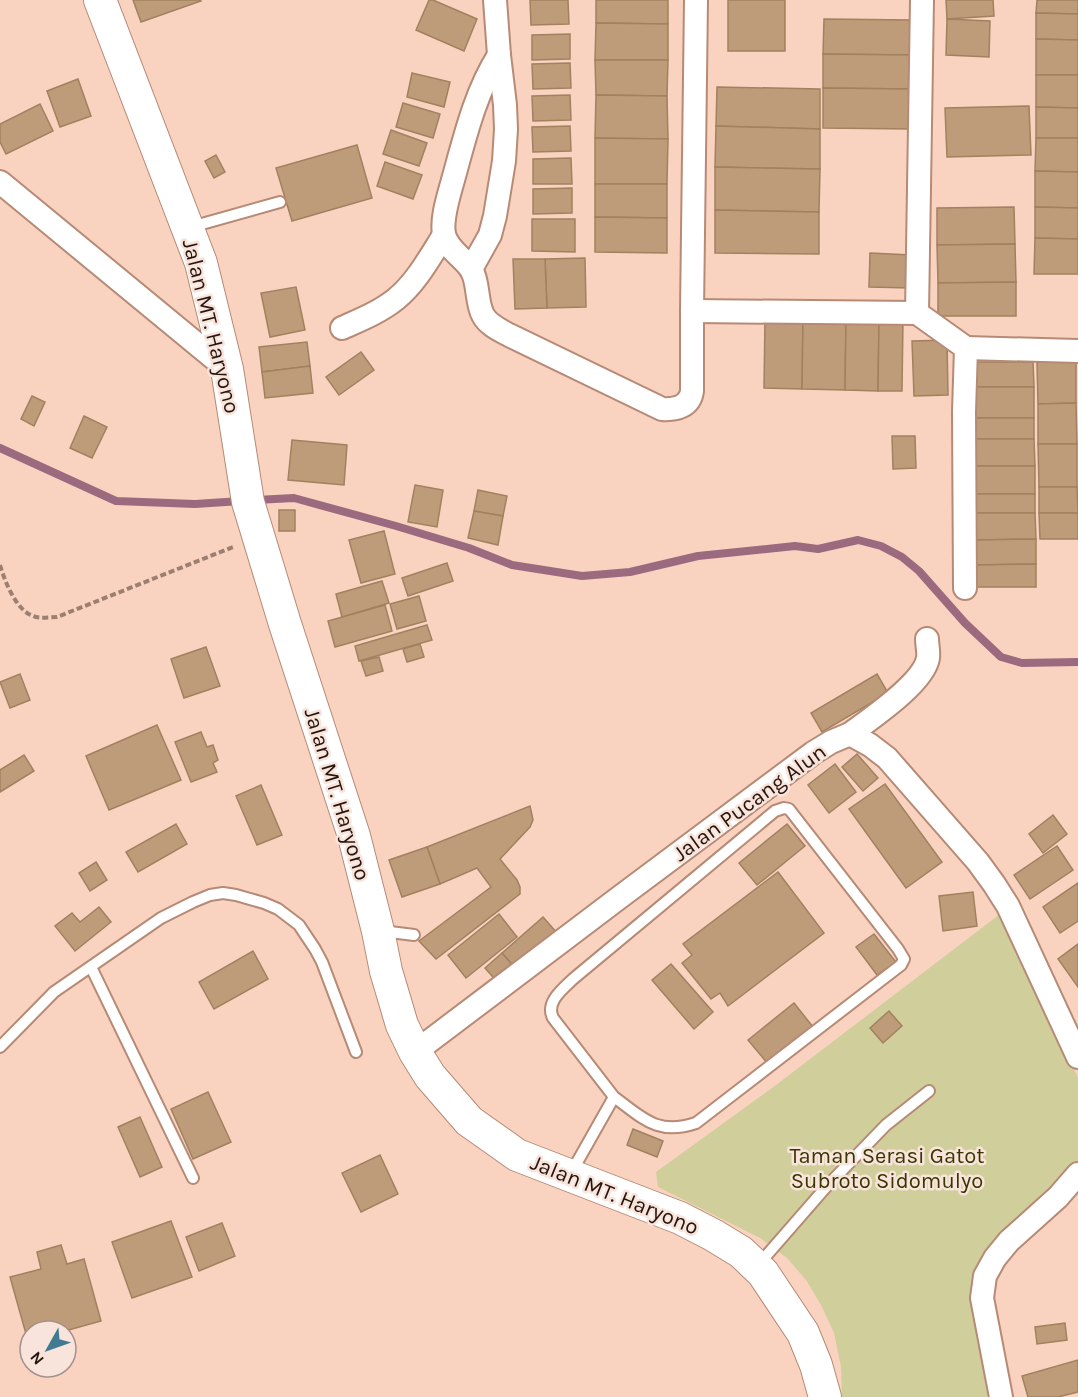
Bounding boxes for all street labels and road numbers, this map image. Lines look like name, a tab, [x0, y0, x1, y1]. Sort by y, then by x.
street label: Jalan MT. Haryono	[177, 236, 245, 416]
street label: Jalan MT. Haryono	[298, 705, 376, 884]
street label: Jalan Pucang Alun	[668, 738, 831, 867]
street label: Jalan MT. Haryono	[527, 1149, 702, 1240]

